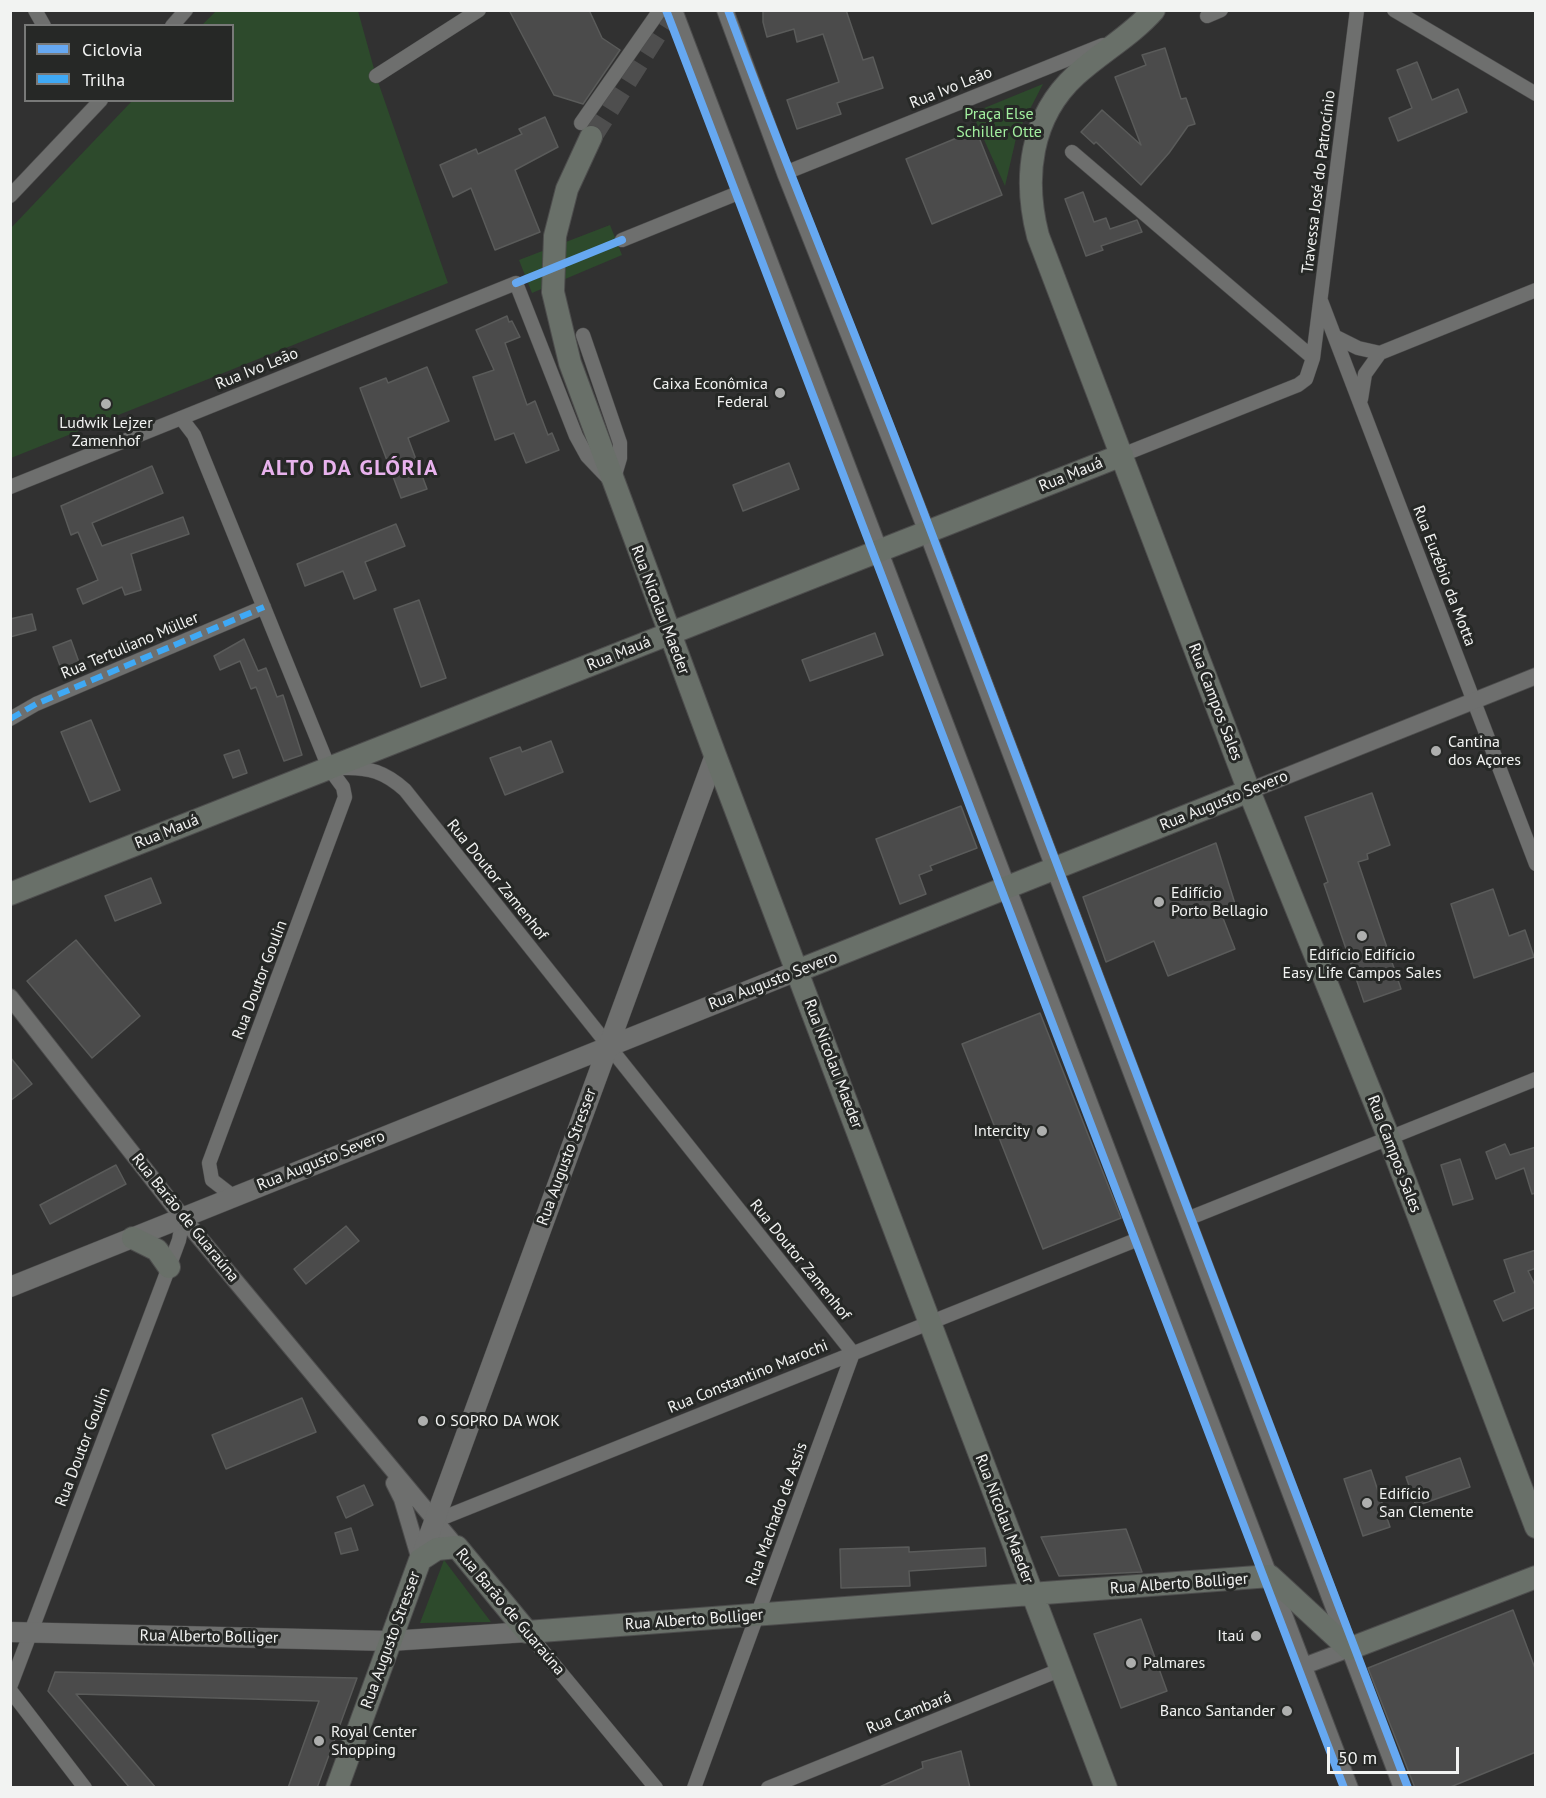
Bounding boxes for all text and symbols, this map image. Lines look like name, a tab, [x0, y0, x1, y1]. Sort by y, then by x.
legend	[24, 24, 234, 102]
text: Ciclovia	[82, 38, 142, 61]
street label: Rua Ivo Leão	[907, 63, 995, 113]
text: Trilha	[82, 68, 125, 91]
street label: Travessa José do Patrocínio	[1298, 89, 1340, 275]
park label: Praça Else Schiller Otte	[956, 104, 1042, 142]
street label: Rua Ivo Leão	[213, 344, 301, 394]
place label: Caixa Econômica Federal	[653, 374, 768, 412]
marker: Caixa Econômica Federal	[773, 386, 787, 400]
marker: Ludwik Lejzer Zamenhof	[99, 397, 113, 411]
place label: Ludwik Lejzer Zamenhof	[59, 413, 153, 451]
street label: Rua Mauá	[1036, 453, 1106, 497]
district label: ALTO DA GLÓRIA	[261, 456, 439, 482]
street label: Rua Euzébio da Motta	[1408, 503, 1480, 649]
street label: Rua Nicolau Maeder	[626, 543, 694, 677]
street label: Rua Tertuliano Müller	[58, 608, 202, 684]
street label: Rua Mauá	[584, 632, 654, 676]
street label: Rua Campos Sales	[1184, 641, 1246, 763]
place label: Cantina dos Açores	[1448, 732, 1521, 770]
marker: Cantina dos Açores	[1429, 744, 1443, 758]
street label: Rua Augusto Severo	[1157, 767, 1291, 835]
street label: Rua Mauá	[132, 810, 202, 854]
street label: Rua Doutor Zamenhof	[442, 816, 552, 944]
place label: Edifício Porto Bellagio	[1171, 883, 1268, 921]
marker: Edifício Porto Bellagio	[1152, 895, 1166, 909]
street label: Rua Doutor Goulin	[228, 918, 292, 1042]
marker: Edifício Edifício Easy Life Campos Sales	[1355, 929, 1369, 943]
place label: Edifício Edifício Easy Life Campos Sales	[1283, 945, 1441, 983]
street label: Rua Augusto Severo	[706, 948, 840, 1014]
street label: Rua Nicolau Maeder	[799, 997, 867, 1131]
street label: Rua Augusto Stresser	[533, 1086, 601, 1228]
street label: Rua Campos Sales	[1363, 1093, 1425, 1215]
place label: Intercity	[973, 1121, 1030, 1141]
marker: Intercity	[1035, 1124, 1049, 1138]
street label: Rua Augusto Severo	[254, 1127, 388, 1195]
street label: Rua Barão de Guaraúna	[127, 1150, 243, 1286]
street label: Rua Doutor Zamenhof	[745, 1196, 855, 1324]
street label: Rua Constantino Marochi	[665, 1336, 831, 1418]
street label: Rua Doutor Goulin	[51, 1385, 115, 1509]
place label: O SOPRO DA WOK	[435, 1411, 560, 1431]
marker: O SOPRO DA WOK	[416, 1414, 430, 1428]
street label: Rua Machado de Assis	[742, 1440, 812, 1588]
street label: Rua Nicolau Maeder	[970, 1452, 1038, 1586]
place label: Edifício San Clemente	[1379, 1484, 1474, 1522]
marker: Edifício San Clemente	[1360, 1496, 1374, 1510]
street label: Rua Barão de Guaraúna	[451, 1545, 569, 1679]
street label: Rua Augusto Stresser	[357, 1569, 425, 1711]
street label: Rua Alberto Bolliger	[1109, 1570, 1249, 1598]
street label: Rua Alberto Bolliger	[624, 1606, 764, 1634]
street label: Rua Alberto Bolliger	[139, 1626, 279, 1648]
place label: Itaú	[1217, 1626, 1244, 1646]
marker: Itaú	[1249, 1629, 1263, 1643]
place label: Palmares	[1143, 1653, 1205, 1673]
marker: Palmares	[1124, 1656, 1138, 1670]
street label: Rua Cambará	[864, 1687, 954, 1739]
place label: Banco Santander	[1160, 1701, 1275, 1721]
marker: Banco Santander	[1280, 1704, 1294, 1718]
place label: Royal Center Shopping	[331, 1722, 417, 1760]
marker: Royal Center Shopping	[312, 1734, 326, 1748]
scale bar	[1330, 1735, 1462, 1773]
text: 50 m	[1338, 1746, 1377, 1769]

